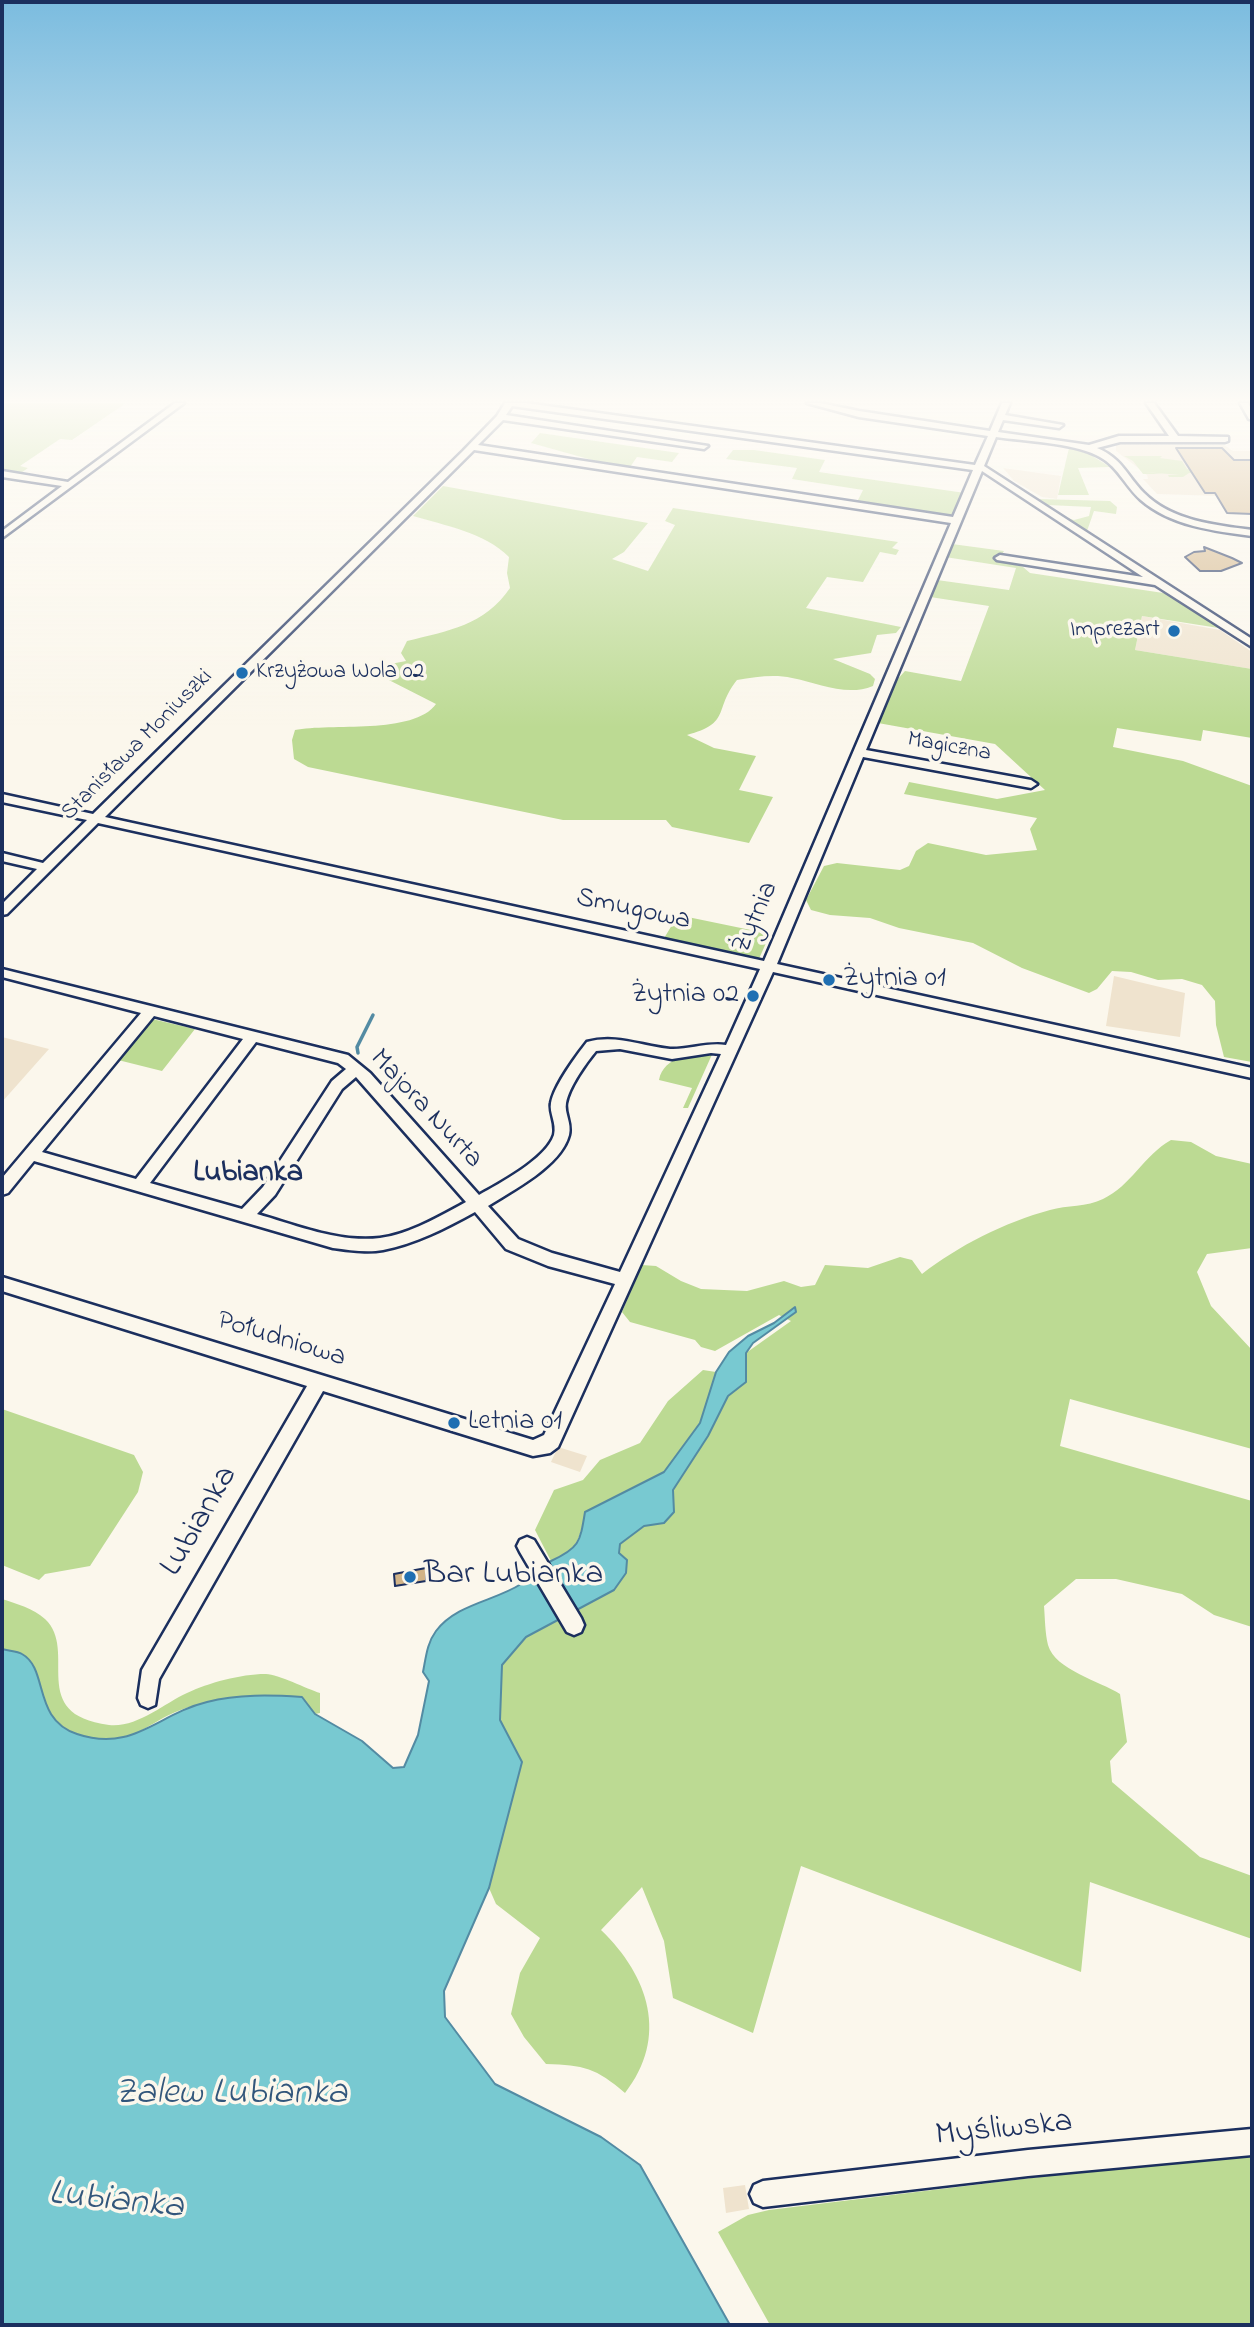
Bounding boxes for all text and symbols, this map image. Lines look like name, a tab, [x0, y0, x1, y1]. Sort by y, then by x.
place label: Imprezart	[1070, 617, 1160, 645]
marker: Imprezart	[1166, 623, 1182, 639]
place label: Krzyżowa Wola 02	[256, 659, 424, 687]
street label: Stanisława Moniuszki	[56, 664, 220, 828]
marker: Krzyżowa Wola 02	[234, 665, 250, 681]
street label: Magiczna	[905, 727, 993, 769]
street label: Żytnia	[726, 877, 788, 959]
street label: Smugowa	[573, 882, 693, 940]
place label: Żytnia 01	[843, 963, 946, 997]
marker: Żytnia 01	[821, 972, 837, 988]
place label: Żytnia 02	[631, 979, 739, 1013]
marker: Żytnia 02	[745, 988, 761, 1004]
street label: Majora Nurta	[361, 1043, 489, 1177]
district label: Lubianka	[193, 1157, 303, 1193]
street label: Południowa	[212, 1305, 350, 1377]
place label: Letnia 01	[468, 1406, 562, 1440]
marker: Letnia 01	[446, 1415, 462, 1431]
street label: Lubianka	[154, 1460, 248, 1584]
place label: Bar Lubianka	[424, 1557, 603, 1597]
marker: Bar Lubianka	[402, 1569, 418, 1585]
water label: Zalew Lubianka	[115, 2074, 347, 2118]
street label: Myśliwska	[934, 2104, 1074, 2158]
water label: Lubianka	[46, 2174, 186, 2232]

